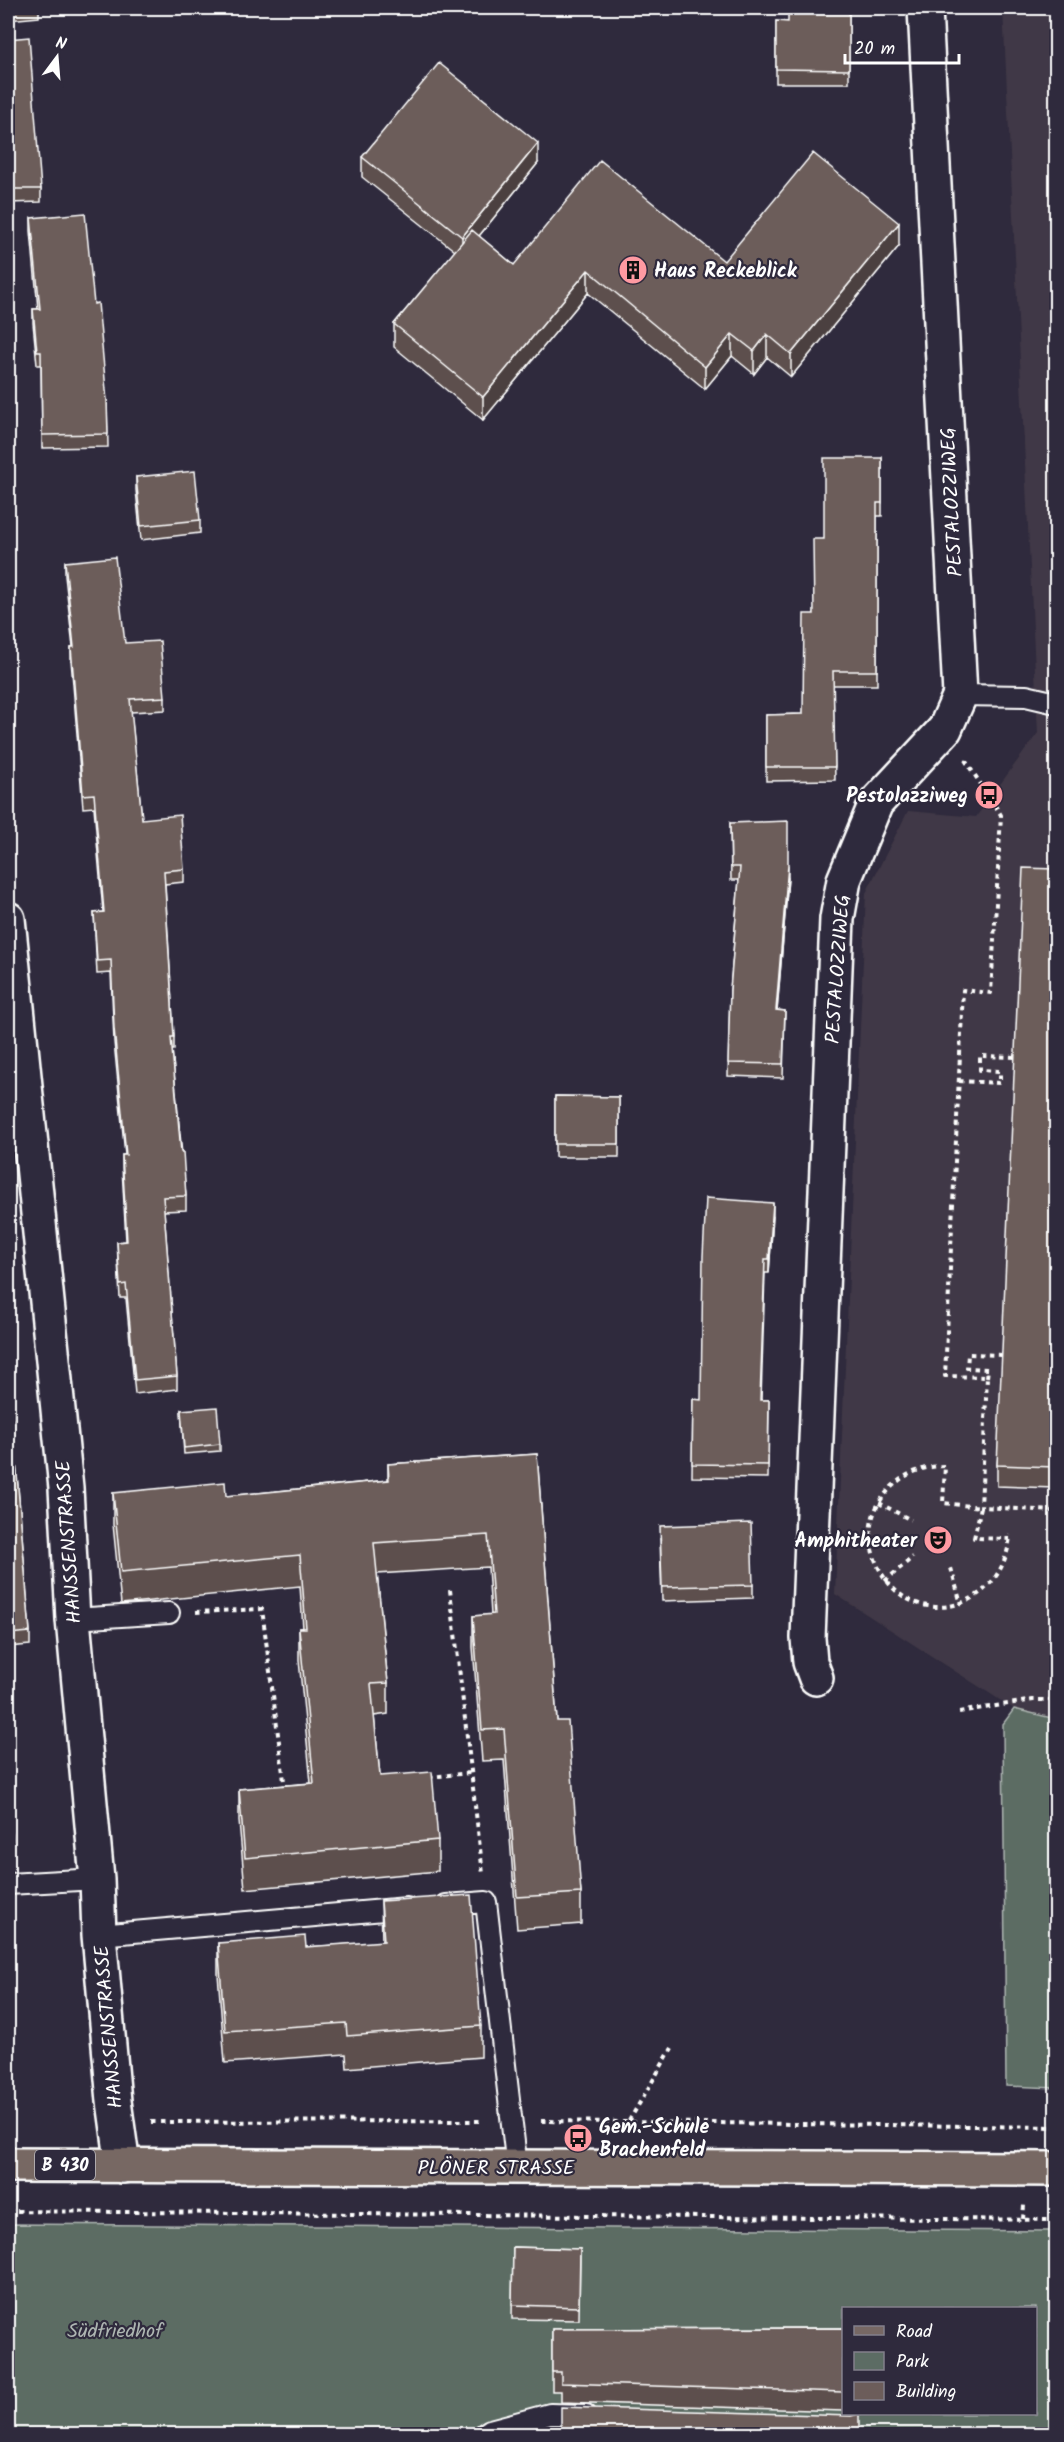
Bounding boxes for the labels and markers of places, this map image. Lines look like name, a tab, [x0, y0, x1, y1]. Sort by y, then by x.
building icon: Haus Reckeblick	[617, 254, 649, 286]
place label: Haus Reckeblick	[654, 256, 798, 288]
bus stop icon: Pestolazziweg	[973, 779, 1005, 811]
place label: Pestolazziweg	[846, 781, 968, 813]
theatre icon: Amphitheater	[922, 1524, 954, 1556]
place label: Amphitheater	[795, 1526, 918, 1558]
place label: Gem.-Schule Brachenfeld	[599, 2112, 710, 2167]
bus stop icon: Gem.-Schule Brachenfeld	[562, 2122, 594, 2154]

